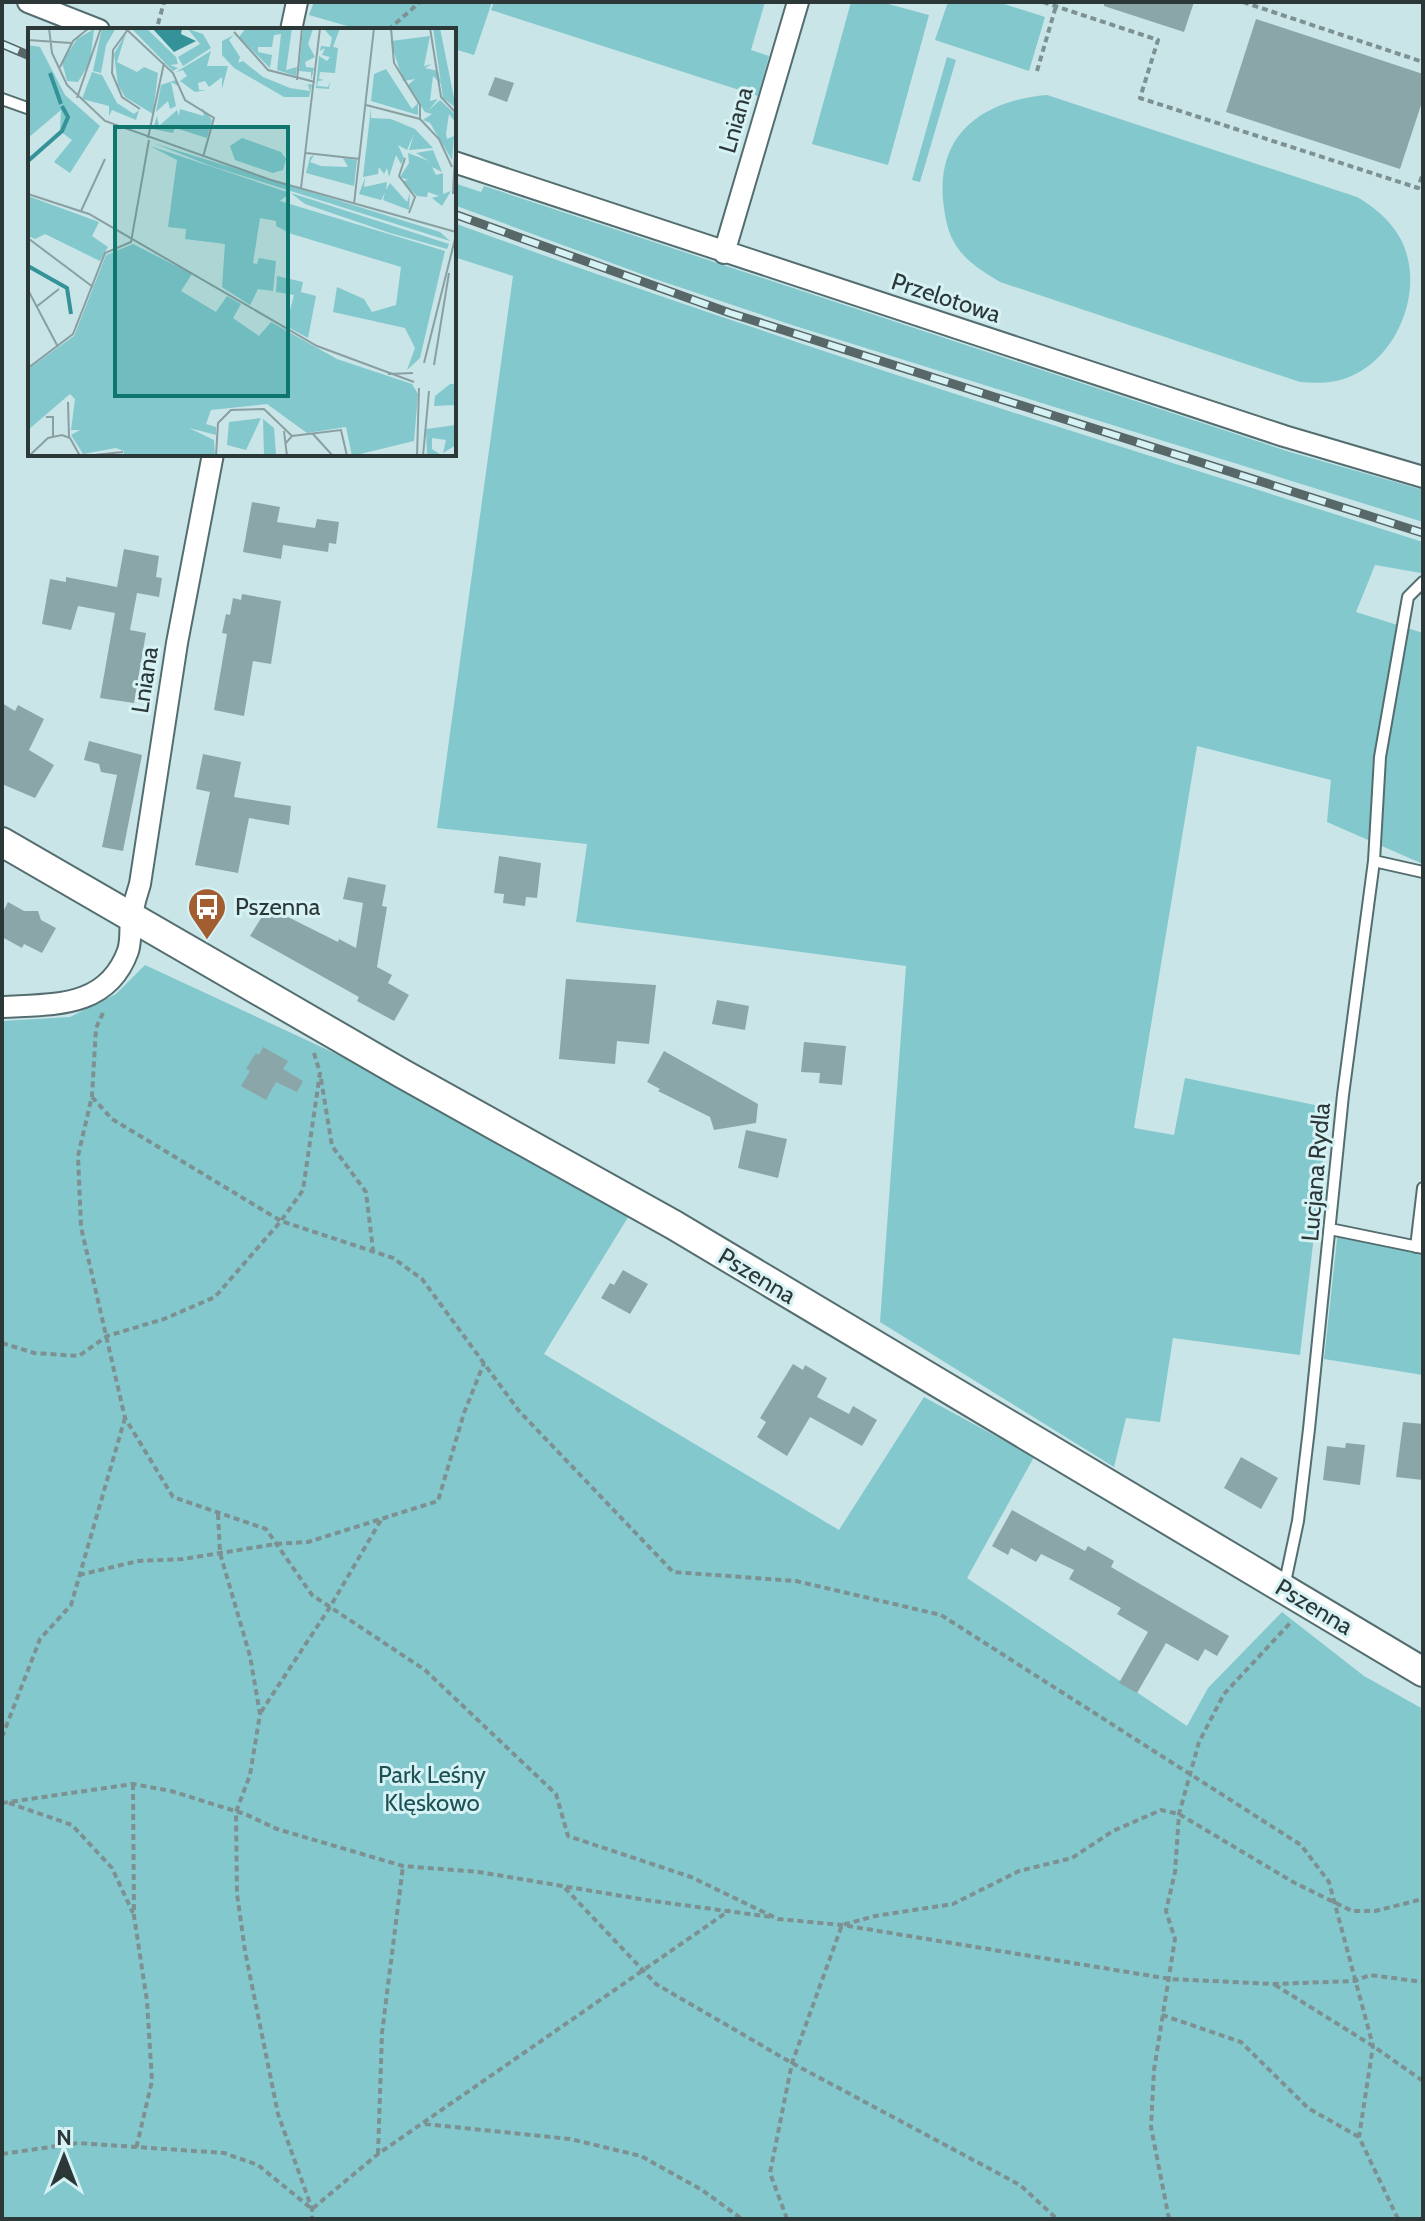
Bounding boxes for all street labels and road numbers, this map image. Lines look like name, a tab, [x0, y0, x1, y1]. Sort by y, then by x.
street label: Lniana	[712, 83, 759, 156]
street label: Przelotowa	[888, 266, 1005, 329]
street label: Lniana	[125, 644, 164, 715]
street label: Lucjana Rydla	[1295, 1101, 1336, 1242]
street label: Pszenna	[713, 1241, 802, 1310]
street label: Pszenna	[1270, 1572, 1359, 1641]

